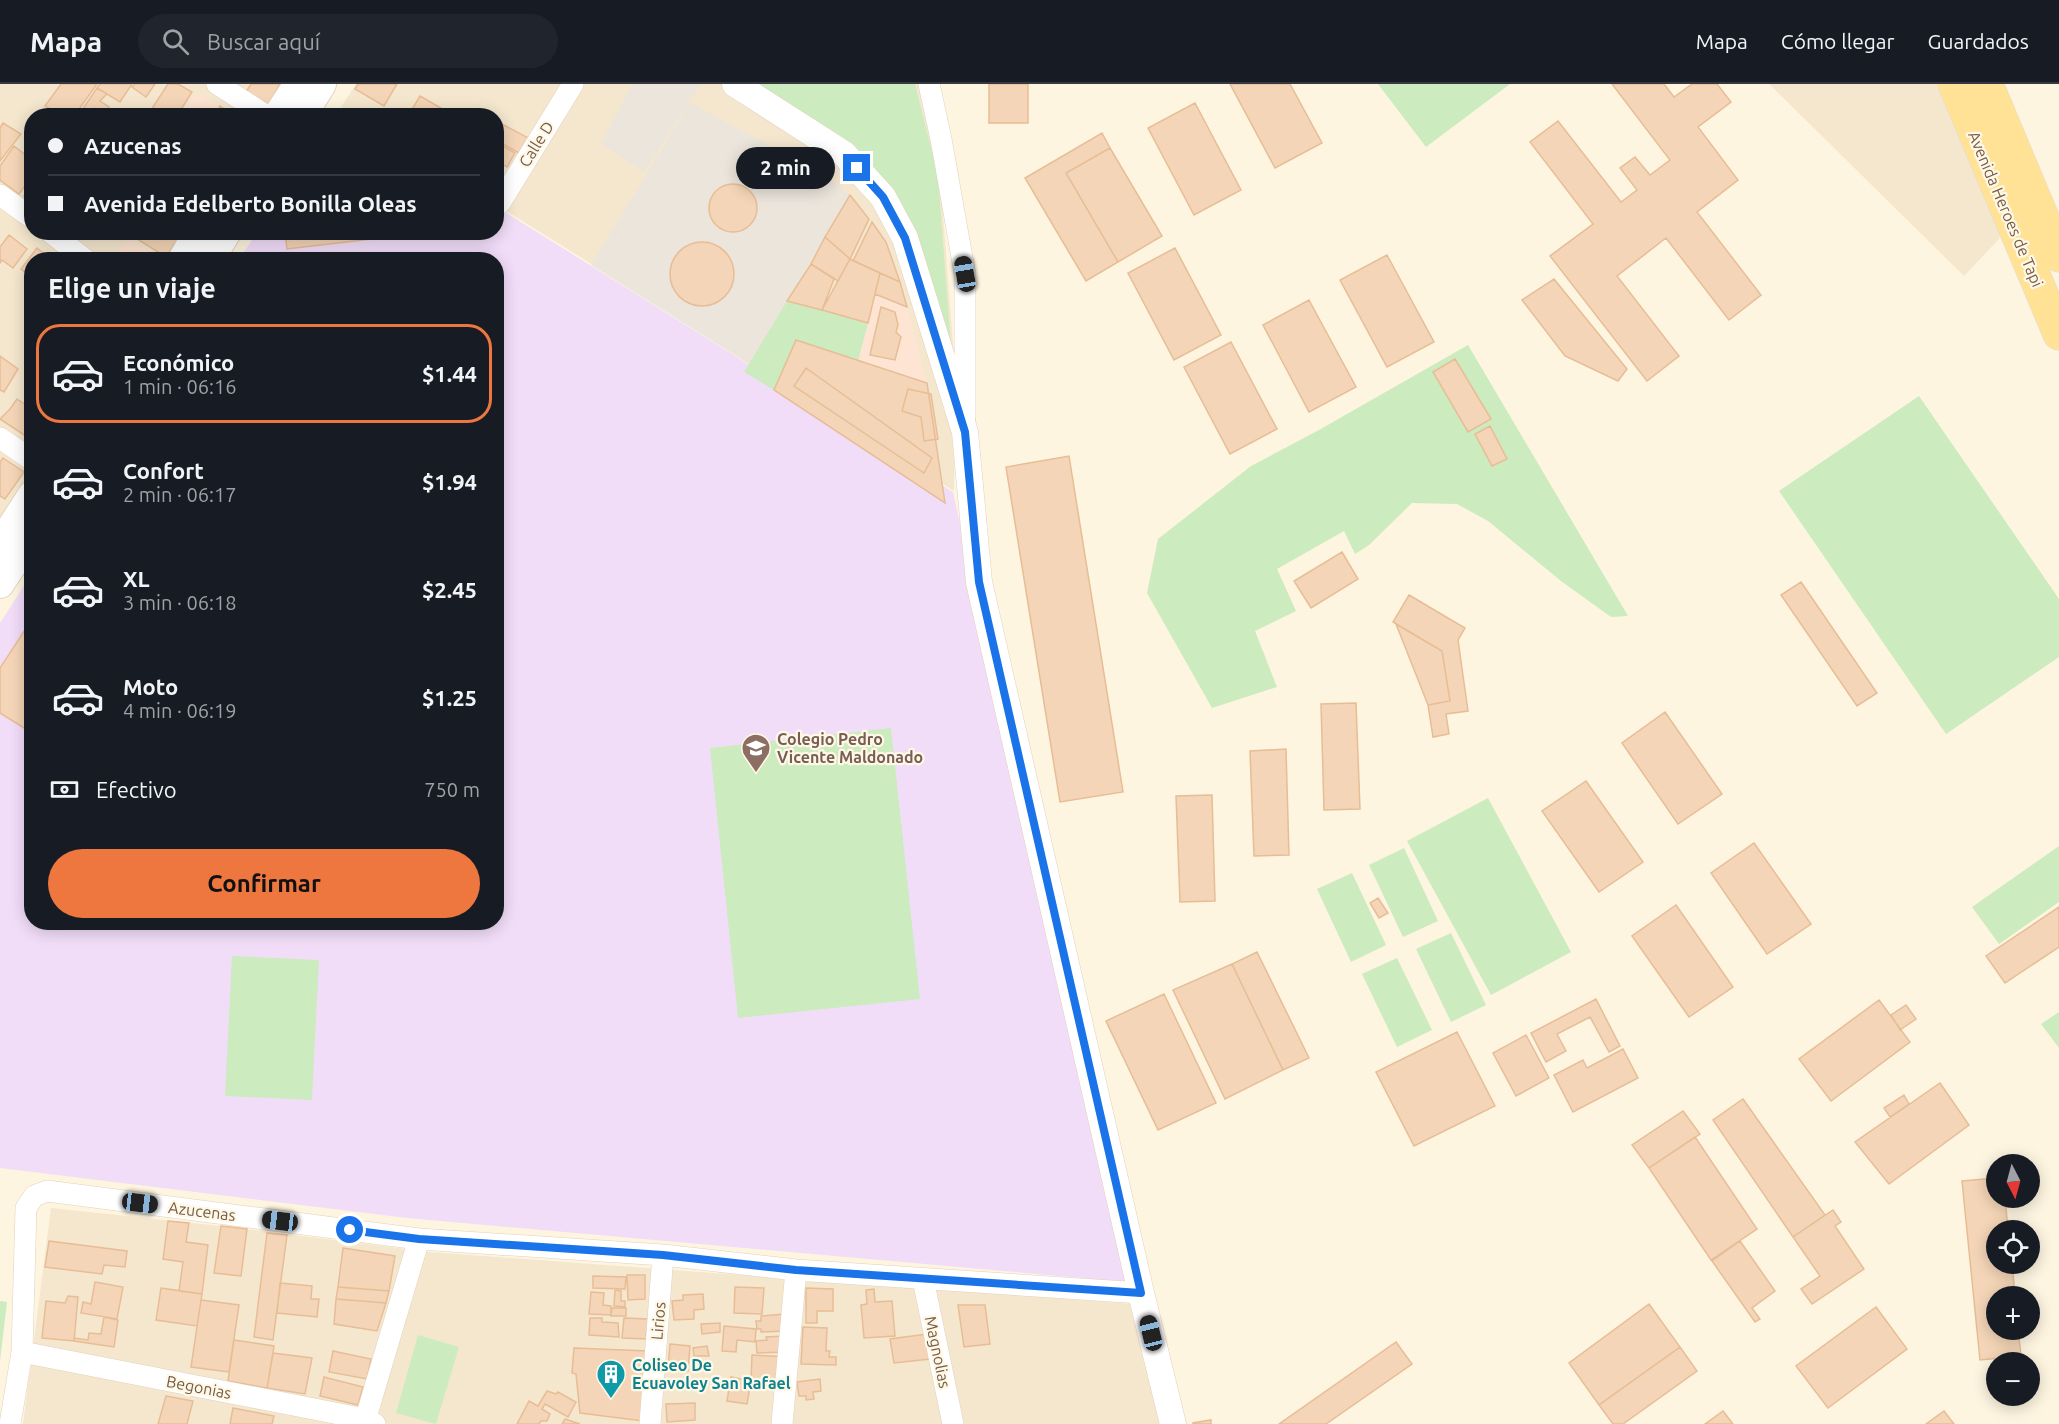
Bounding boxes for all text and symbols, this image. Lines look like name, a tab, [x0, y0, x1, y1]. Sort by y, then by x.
search box	[138, 14, 558, 68]
icon: search	[159, 25, 192, 58]
text: Mapa	[30, 26, 102, 57]
text: Buscar aquí	[207, 29, 320, 54]
text: Mapa	[1696, 29, 1748, 53]
text: Cómo llegar	[1781, 29, 1895, 53]
text: Guardados	[1928, 29, 2029, 53]
street label: Calle D	[515, 118, 557, 170]
street label: Avenida Heroes de Tapi	[1965, 128, 2047, 290]
text: Azucenas	[84, 133, 182, 158]
callout: 2 min	[737, 147, 836, 189]
route end	[843, 154, 870, 181]
text: 2 min	[760, 156, 811, 179]
text: Avenida Edelberto Bonilla Oleas	[84, 191, 417, 216]
car	[953, 255, 977, 293]
text: Elige un viaje	[48, 273, 216, 303]
icon: car	[51, 347, 105, 401]
text: Económico	[123, 350, 234, 375]
text: $1.44	[422, 361, 477, 386]
text: 1 min · 06:16	[123, 375, 237, 398]
icon: car	[51, 455, 105, 509]
text: Confort	[123, 458, 204, 483]
text: $1.94	[422, 469, 477, 494]
text: 2 min · 06:17	[123, 483, 237, 506]
icon: car	[51, 563, 105, 617]
text: XL	[123, 566, 150, 591]
text: $2.45	[422, 577, 477, 602]
text: 3 min · 06:18	[123, 591, 237, 614]
icon: car	[51, 671, 105, 725]
text: Moto	[123, 674, 178, 699]
text: $1.25	[422, 685, 477, 710]
text: 4 min · 06:19	[123, 699, 237, 722]
place label: Colegio Pedro Vicente Maldonado	[777, 730, 923, 766]
school or university icon: Colegio Pedro Vicente Maldonado	[740, 732, 772, 774]
icon: cash	[48, 773, 81, 806]
text: Efectivo	[96, 777, 177, 802]
text: 750 m	[424, 778, 480, 801]
button: Confirmar	[48, 849, 480, 918]
north arrow	[1986, 1154, 2040, 1208]
map controls	[1986, 1154, 2040, 1406]
car	[121, 1192, 159, 1214]
street label: Azucenas	[167, 1198, 237, 1224]
car	[261, 1210, 299, 1232]
route start	[336, 1216, 363, 1243]
button: locate	[1986, 1220, 2040, 1274]
button: +	[1986, 1286, 2040, 1340]
street label: Lirios	[647, 1301, 669, 1341]
car	[1138, 1313, 1164, 1353]
street label: Magnolias	[922, 1314, 954, 1390]
button: −	[1986, 1352, 2040, 1406]
place label: Coliseo De Ecuavoley San Rafael	[632, 1356, 791, 1392]
building icon: Coliseo De Ecuavoley San Rafael	[595, 1358, 627, 1400]
street label: Begonias	[165, 1372, 233, 1402]

